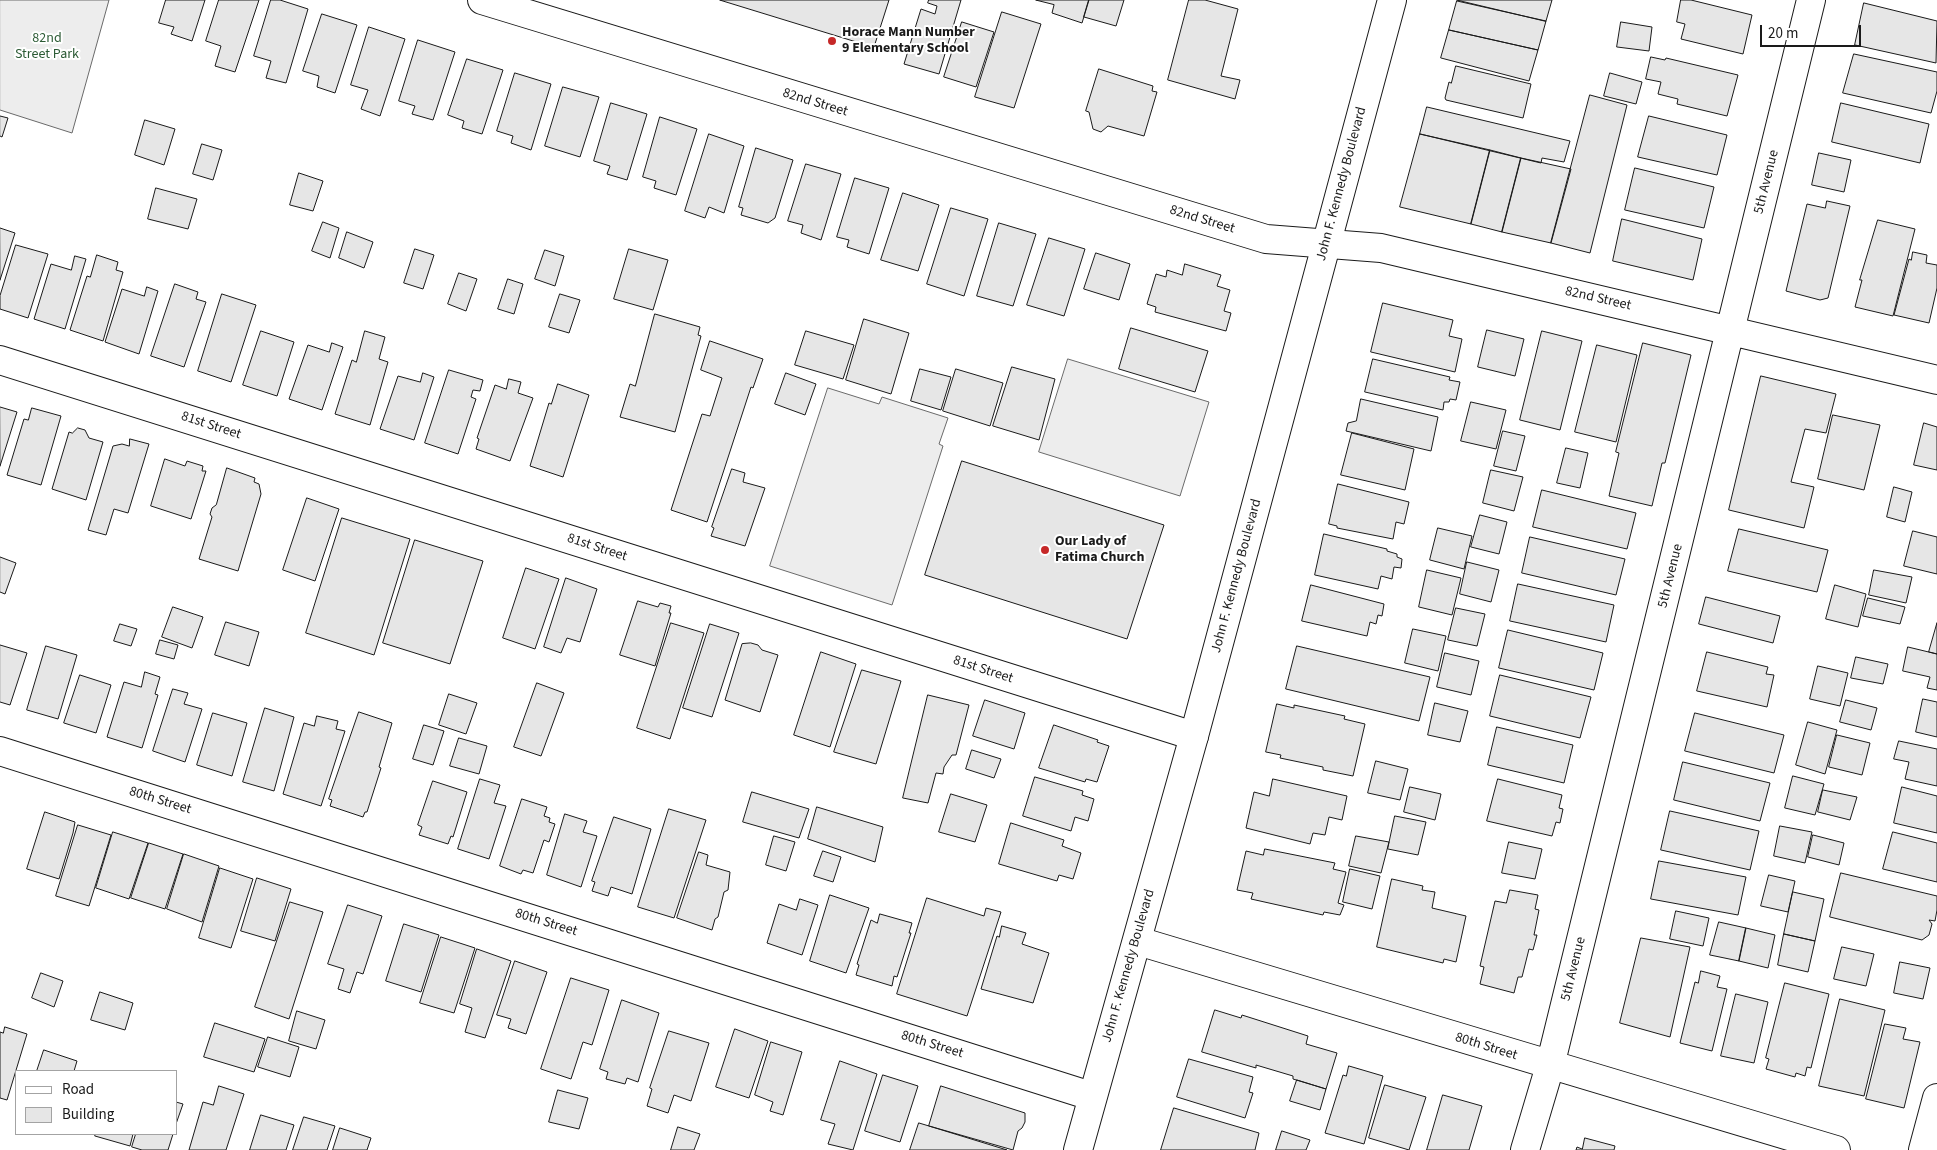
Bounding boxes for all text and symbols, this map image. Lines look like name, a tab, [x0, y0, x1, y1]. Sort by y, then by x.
scale bar	[1762, 15, 1863, 47]
text: 20 m	[1768, 23, 1798, 44]
place label: Horace Mann Number 9 Elementary School	[842, 25, 975, 58]
park label: 82nd Street Park	[15, 31, 79, 64]
marker: Horace Mann Number 9 Elementary School	[826, 35, 838, 47]
street label: 82nd Street	[780, 85, 850, 121]
street label: John F. Kennedy Boulevard	[1313, 105, 1371, 263]
street label: 5th Avenue	[1751, 148, 1783, 216]
street label: 82nd Street	[1167, 202, 1237, 238]
street label: 82nd Street	[1563, 283, 1633, 315]
street label: 81st Street	[179, 408, 243, 444]
street label: John F. Kennedy Boulevard	[1208, 497, 1266, 655]
street label: 81st Street	[565, 530, 629, 566]
place label: Our Lady of Fatima Church	[1055, 534, 1144, 566]
street label: 5th Avenue	[1655, 542, 1687, 610]
marker: Our Lady of Fatima Church	[1039, 544, 1051, 556]
street label: 81st Street	[951, 652, 1015, 688]
street label: 80th Street	[127, 784, 193, 818]
street label: John F. Kennedy Boulevard	[1099, 887, 1159, 1045]
street label: 80th Street	[513, 906, 579, 940]
street label: 5th Avenue	[1558, 935, 1590, 1003]
street label: 80th Street	[899, 1028, 965, 1062]
street label: 80th Street	[1453, 1030, 1519, 1064]
legend	[15, 1070, 178, 1135]
text: Road	[62, 1079, 94, 1100]
text: Building	[62, 1104, 114, 1125]

